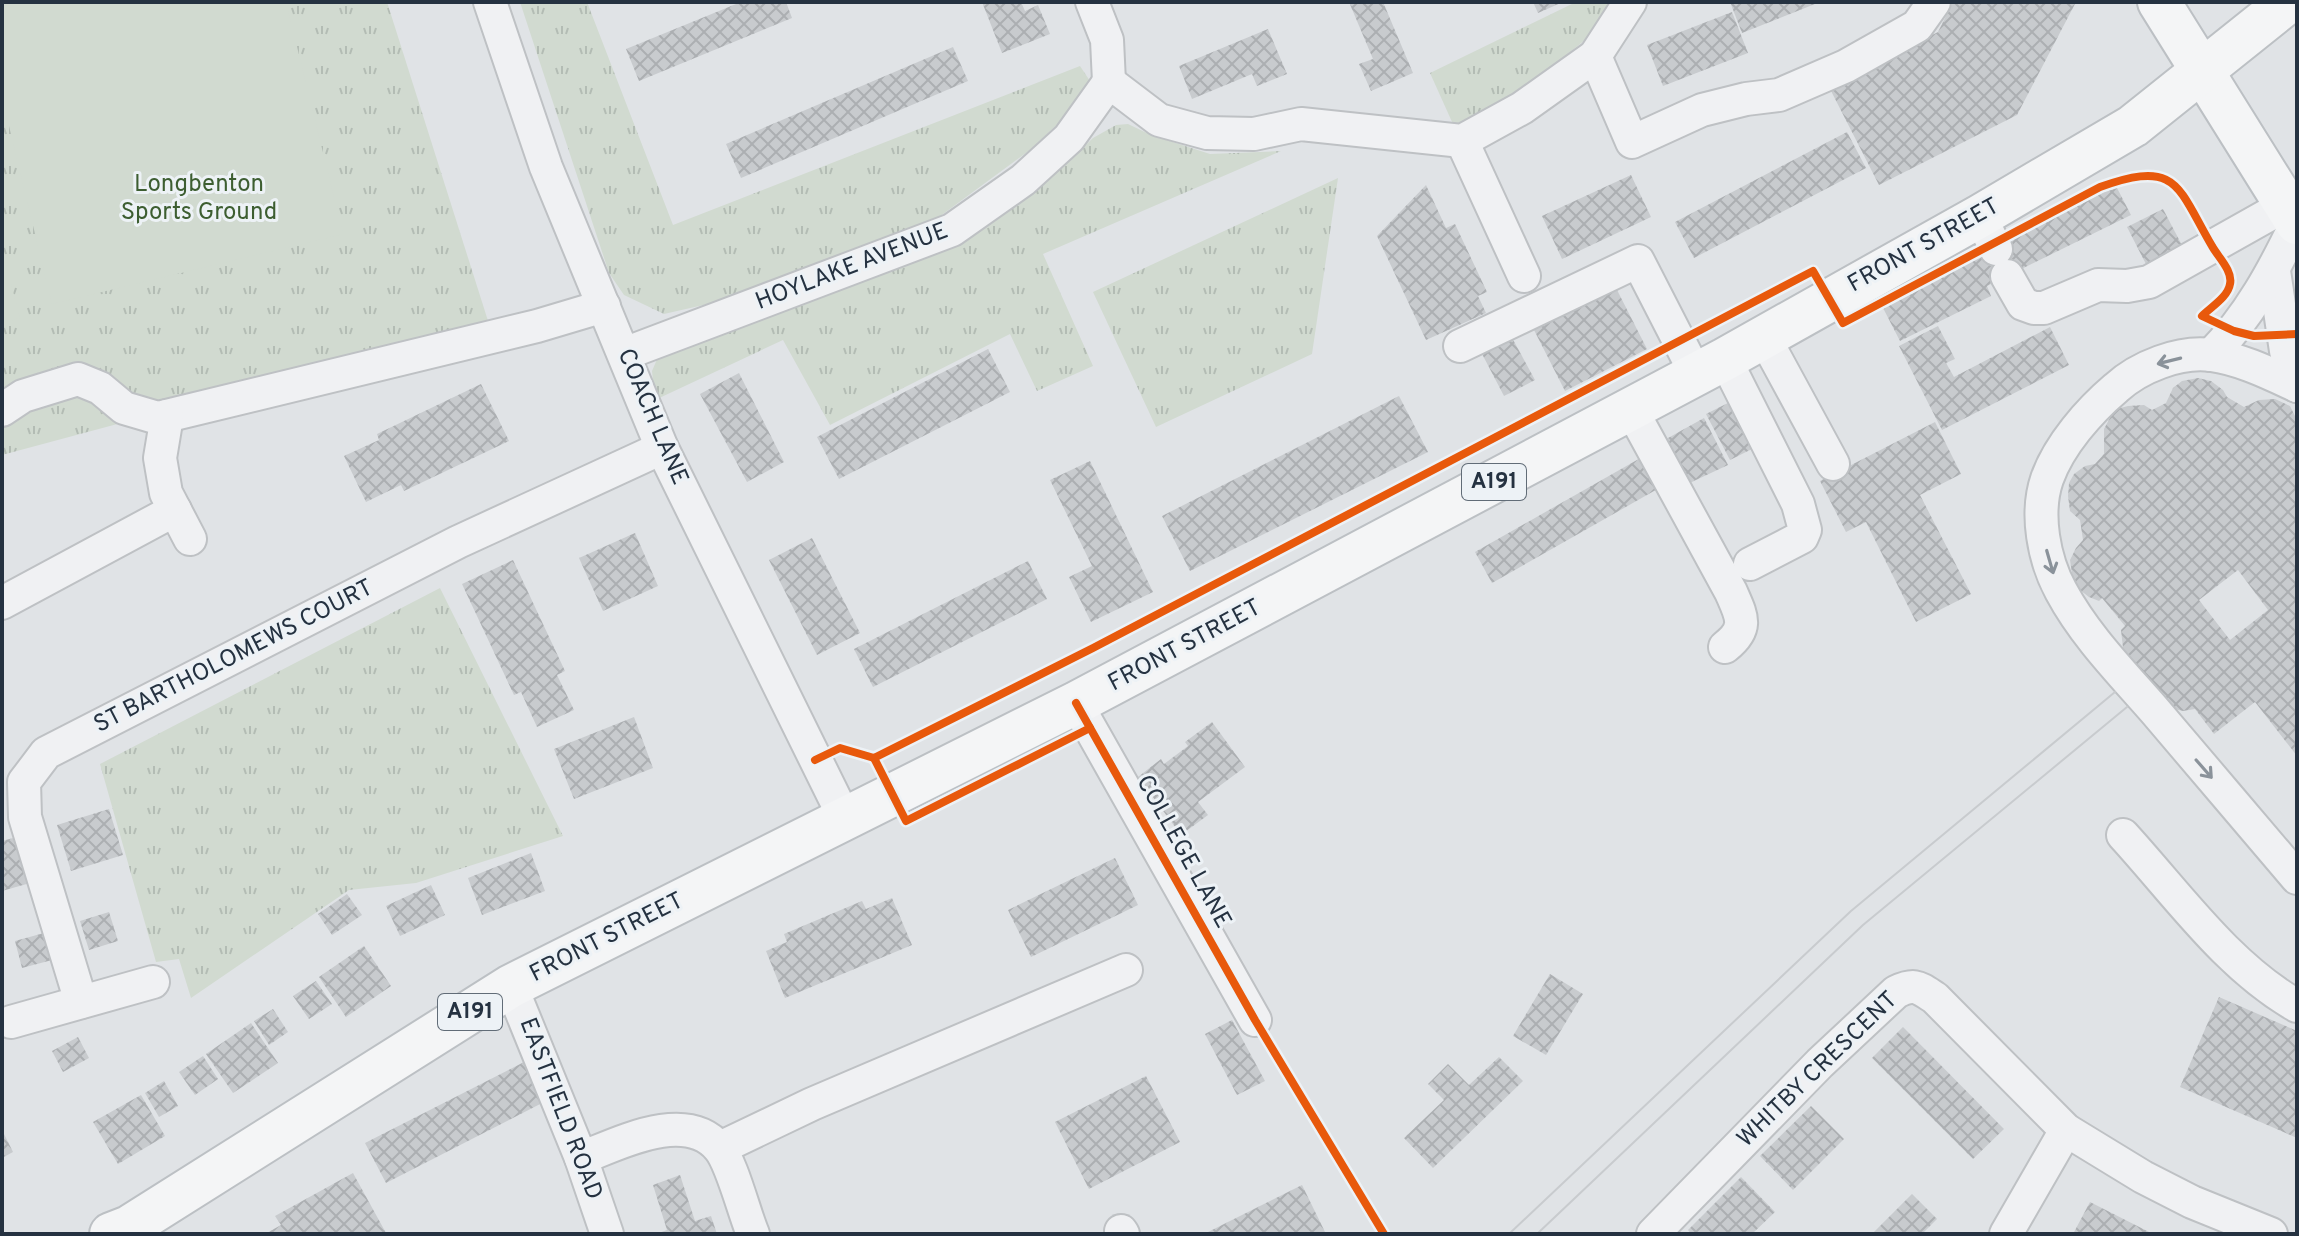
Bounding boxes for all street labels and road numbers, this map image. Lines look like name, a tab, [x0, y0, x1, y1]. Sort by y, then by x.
street label: FRONT STREET	[1843, 192, 2005, 300]
street label: HOYLAKE AVENUE	[751, 216, 953, 318]
street label: COACH LANE	[610, 344, 694, 490]
road number: A191	[1462, 464, 1526, 500]
street label: ST BARTHOLOMEWS COURT	[89, 573, 379, 741]
street label: FRONT STREET	[1103, 593, 1267, 699]
street label: COLLEGE LANE	[1129, 770, 1237, 934]
street label: FRONT STREET	[525, 886, 689, 990]
street label: WHITBY CRESCENT	[1731, 986, 1905, 1154]
road number: A191	[438, 994, 502, 1030]
street label: EASTFIELD ROAD	[511, 1014, 609, 1204]

